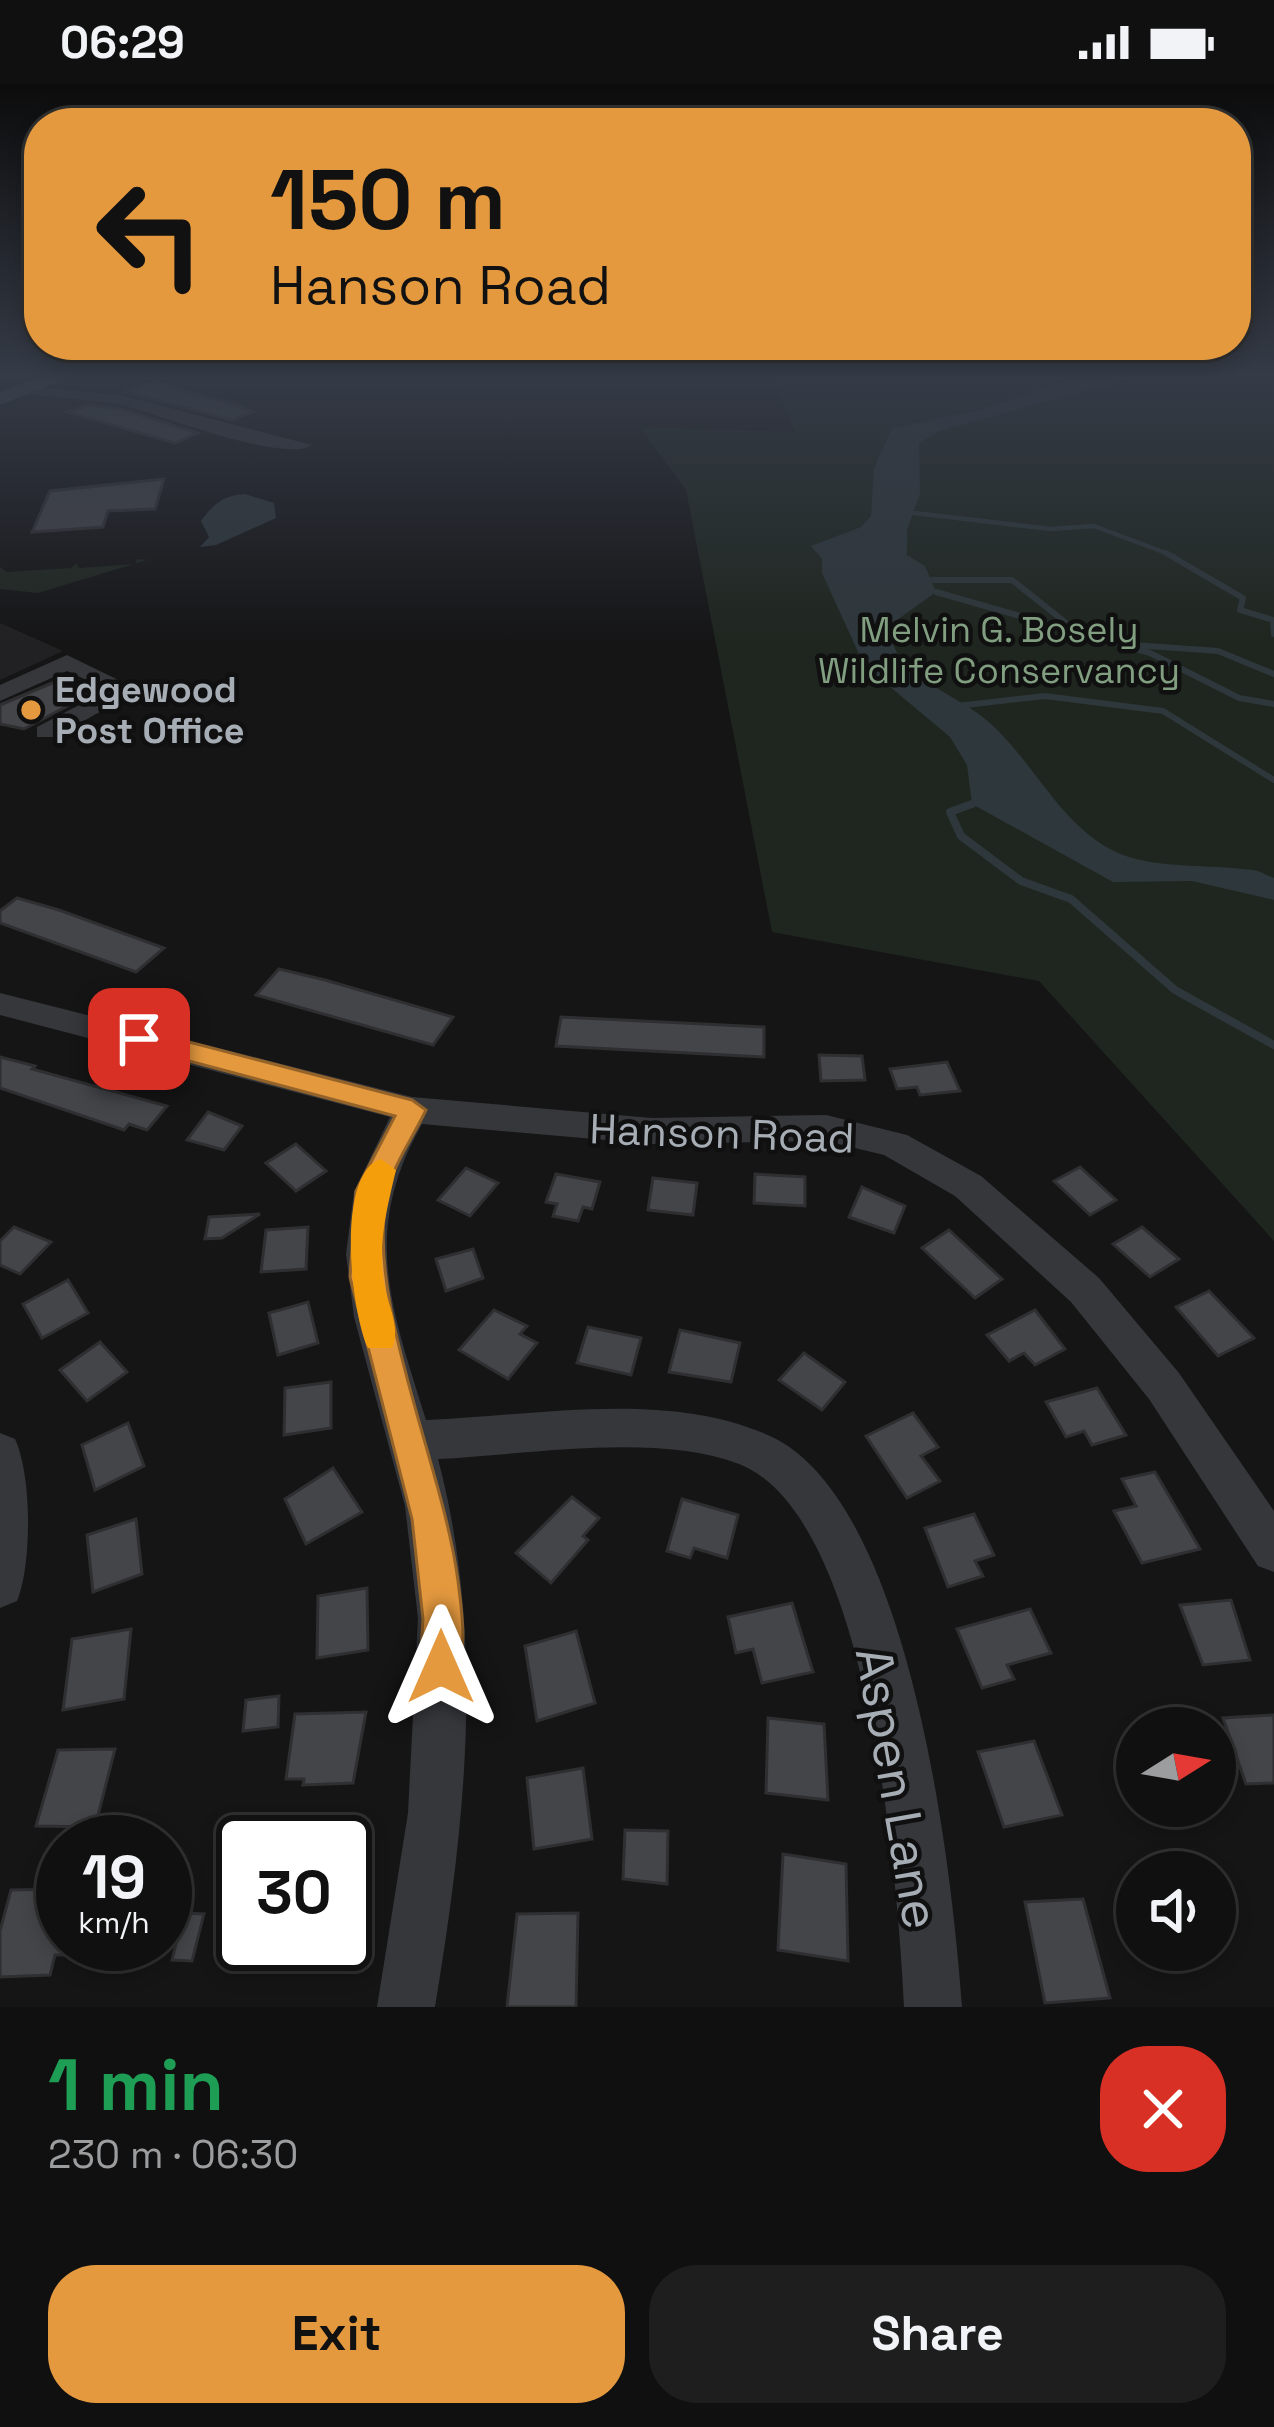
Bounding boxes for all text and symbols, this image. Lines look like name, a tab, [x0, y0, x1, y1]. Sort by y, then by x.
text: 06:29	[60, 14, 185, 71]
text: 150 m	[270, 146, 506, 254]
icon: left	[72, 156, 228, 312]
text: Hanson Road	[270, 251, 611, 320]
park label: Melvin G. Bosely Wildlife Conservancy	[818, 607, 1180, 694]
place label: Edgewood Post Office	[55, 667, 245, 754]
marker: Edgewood Post Office	[18, 697, 44, 723]
pin	[88, 988, 190, 1090]
icon: arrive	[106, 1006, 172, 1072]
street label: Hanson Road	[589, 1102, 855, 1165]
position arrow	[378, 1604, 504, 1730]
street label: Aspen Lane	[841, 1642, 954, 1934]
north arrow	[1116, 1707, 1236, 1827]
map controls	[1116, 1707, 1236, 1971]
speed limit sign: 30	[216, 1815, 372, 1971]
text: 19	[82, 1839, 146, 1916]
button: sound	[1116, 1851, 1236, 1971]
text: km/h	[78, 1903, 150, 1942]
text: 1 min	[48, 2039, 224, 2131]
button: close	[1100, 2046, 1226, 2172]
text: 230 m · 06:30	[48, 2130, 298, 2179]
button: Exit	[48, 2265, 625, 2403]
button: Share	[649, 2265, 1226, 2403]

